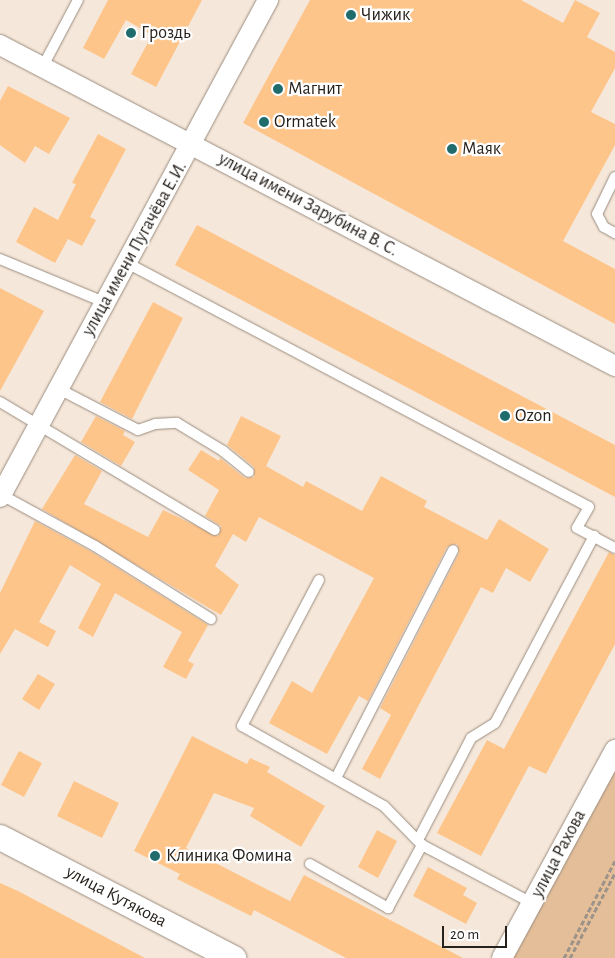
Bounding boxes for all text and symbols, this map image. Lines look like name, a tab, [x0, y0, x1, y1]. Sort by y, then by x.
place label: Чижик	[361, 4, 410, 26]
marker: Чижик	[345, 9, 357, 21]
place label: Гроздь	[141, 22, 191, 44]
marker: Гроздь	[125, 27, 137, 39]
place label: Магнит	[288, 78, 342, 100]
marker: Магнит	[272, 83, 284, 95]
place label: Ormatek	[274, 111, 336, 133]
marker: Ormatek	[258, 116, 270, 128]
place label: Маяк	[462, 138, 501, 160]
marker: Маяк	[446, 143, 458, 155]
street label: улица имени Зарубина В. С.	[215, 148, 401, 262]
street label: улица имени Пугачёва Е.И.	[78, 158, 192, 340]
place label: Ozon	[515, 405, 552, 427]
marker: Ozon	[499, 410, 511, 422]
street label: улица Рахова	[527, 807, 591, 901]
place label: Клиника Фомина	[166, 845, 292, 867]
marker: Клиника Фомина	[148, 849, 162, 863]
street label: улица Кутякова	[62, 861, 170, 933]
scale bar	[445, 916, 510, 948]
text: 20 m	[450, 927, 479, 942]

